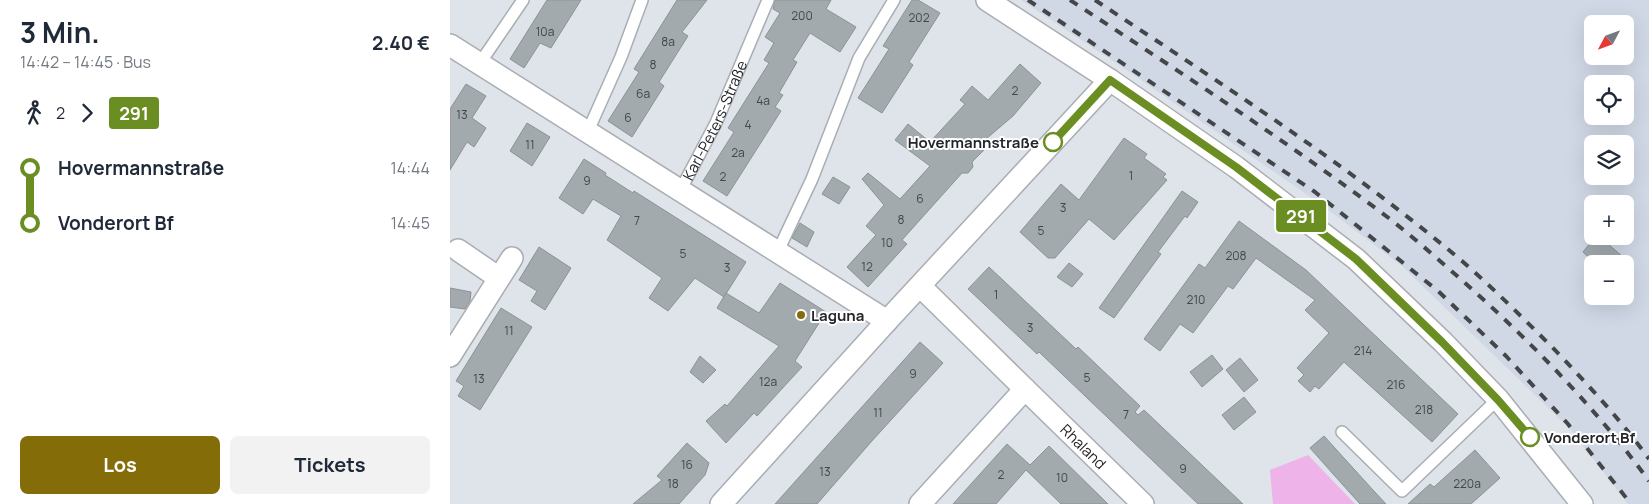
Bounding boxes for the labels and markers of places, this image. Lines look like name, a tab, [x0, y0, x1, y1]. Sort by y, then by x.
place label: Hovermannstraße	[908, 132, 1039, 153]
marker: Hovermannstraße	[1043, 132, 1063, 152]
place label: Laguna	[811, 305, 864, 326]
marker: Laguna	[795, 309, 807, 321]
marker: Vonderort Bf	[1520, 427, 1540, 447]
place label: Vonderort Bf	[1544, 427, 1636, 448]

